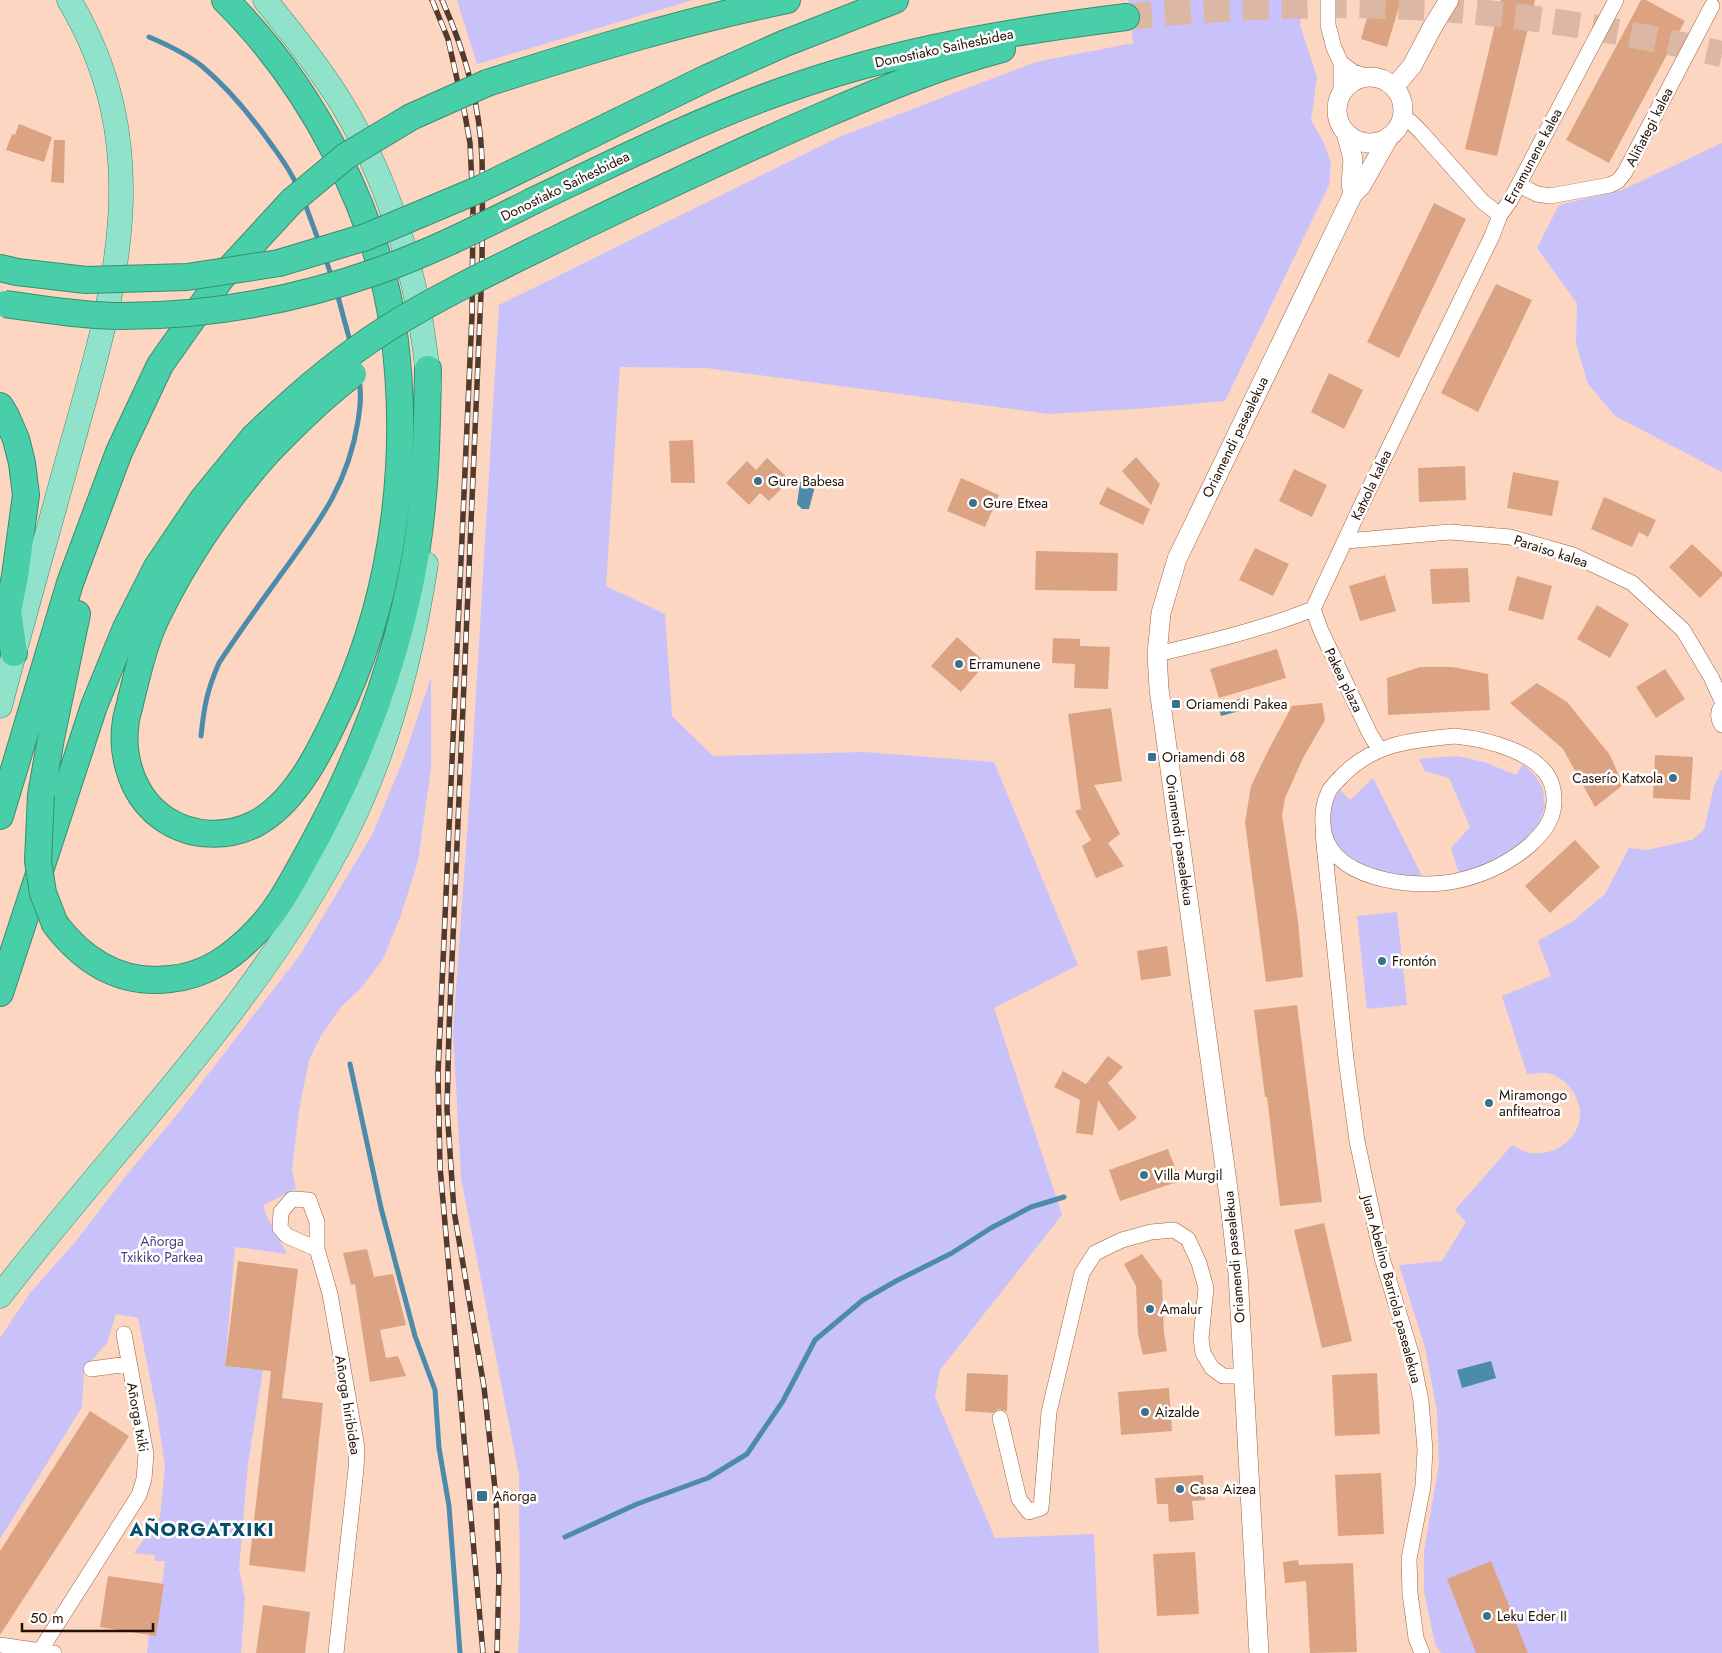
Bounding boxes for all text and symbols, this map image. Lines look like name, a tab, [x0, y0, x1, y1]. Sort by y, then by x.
street label: Donostiako Saihesbidea	[873, 24, 1015, 72]
street label: Aliñategi kalea	[1620, 84, 1678, 170]
street label: Erramunene kalea	[1499, 105, 1567, 207]
street label: Donostiako Saihesbidea	[497, 146, 633, 226]
street label: Oriamendi pasealekua	[1197, 373, 1273, 501]
street label: Katxola kalea	[1346, 447, 1396, 523]
place label: Gure Babesa	[768, 471, 844, 491]
marker: Gure Babesa	[752, 475, 764, 487]
place label: Gure Etxea	[983, 493, 1048, 513]
marker: Gure Etxea	[967, 497, 979, 509]
street label: Paraiso kalea	[1511, 530, 1591, 572]
street label: Pakea plaza	[1320, 645, 1368, 715]
place label: Erramunene	[969, 654, 1040, 674]
marker: Erramunene	[953, 658, 965, 670]
place label: Oriamendi Pakea	[1186, 694, 1287, 714]
marker: Oriamendi Pakea	[1170, 698, 1182, 710]
place label: Oriamendi 68	[1162, 747, 1245, 767]
marker: Oriamendi 68	[1146, 751, 1158, 763]
place label: Caserío Katxola	[1572, 768, 1663, 788]
marker: Caserío Katxola	[1667, 772, 1679, 784]
street label: Oriamendi pasealekua	[1161, 773, 1199, 907]
place label: Frontón	[1392, 951, 1437, 971]
marker: Frontón	[1376, 955, 1388, 967]
place label: Miramongo anfiteatroa	[1499, 1085, 1567, 1121]
marker: Miramongo anfiteatroa	[1483, 1097, 1495, 1109]
place label: Villa Murgil	[1154, 1165, 1222, 1185]
marker: Villa Murgil	[1138, 1169, 1150, 1181]
street label: Oriamendi pasealekua	[1218, 1190, 1250, 1324]
street label: Juan Abelino Barriola pasealekua	[1357, 1191, 1427, 1385]
park label: Añorga Txikiko Parkea	[121, 1231, 203, 1267]
place label: Amalur	[1160, 1299, 1202, 1319]
marker: Amalur	[1144, 1303, 1156, 1315]
street label: Añorga hiribidea	[330, 1354, 366, 1456]
street label: Añorga txiki	[122, 1381, 154, 1453]
place label: Aizalde	[1155, 1402, 1199, 1422]
marker: Aizalde	[1139, 1406, 1151, 1418]
place label: Casa Aizea	[1190, 1479, 1256, 1499]
marker: Casa Aizea	[1174, 1483, 1186, 1495]
place label: Añorga	[493, 1486, 537, 1506]
marker: Añorga	[475, 1489, 489, 1503]
district label: AÑORGATXIKI	[128, 1516, 275, 1543]
scale bar	[22, 1600, 154, 1632]
place label: Leku Eder II	[1497, 1606, 1567, 1626]
text: 50 m	[30, 1607, 64, 1629]
marker: Leku Eder II	[1481, 1610, 1493, 1622]

